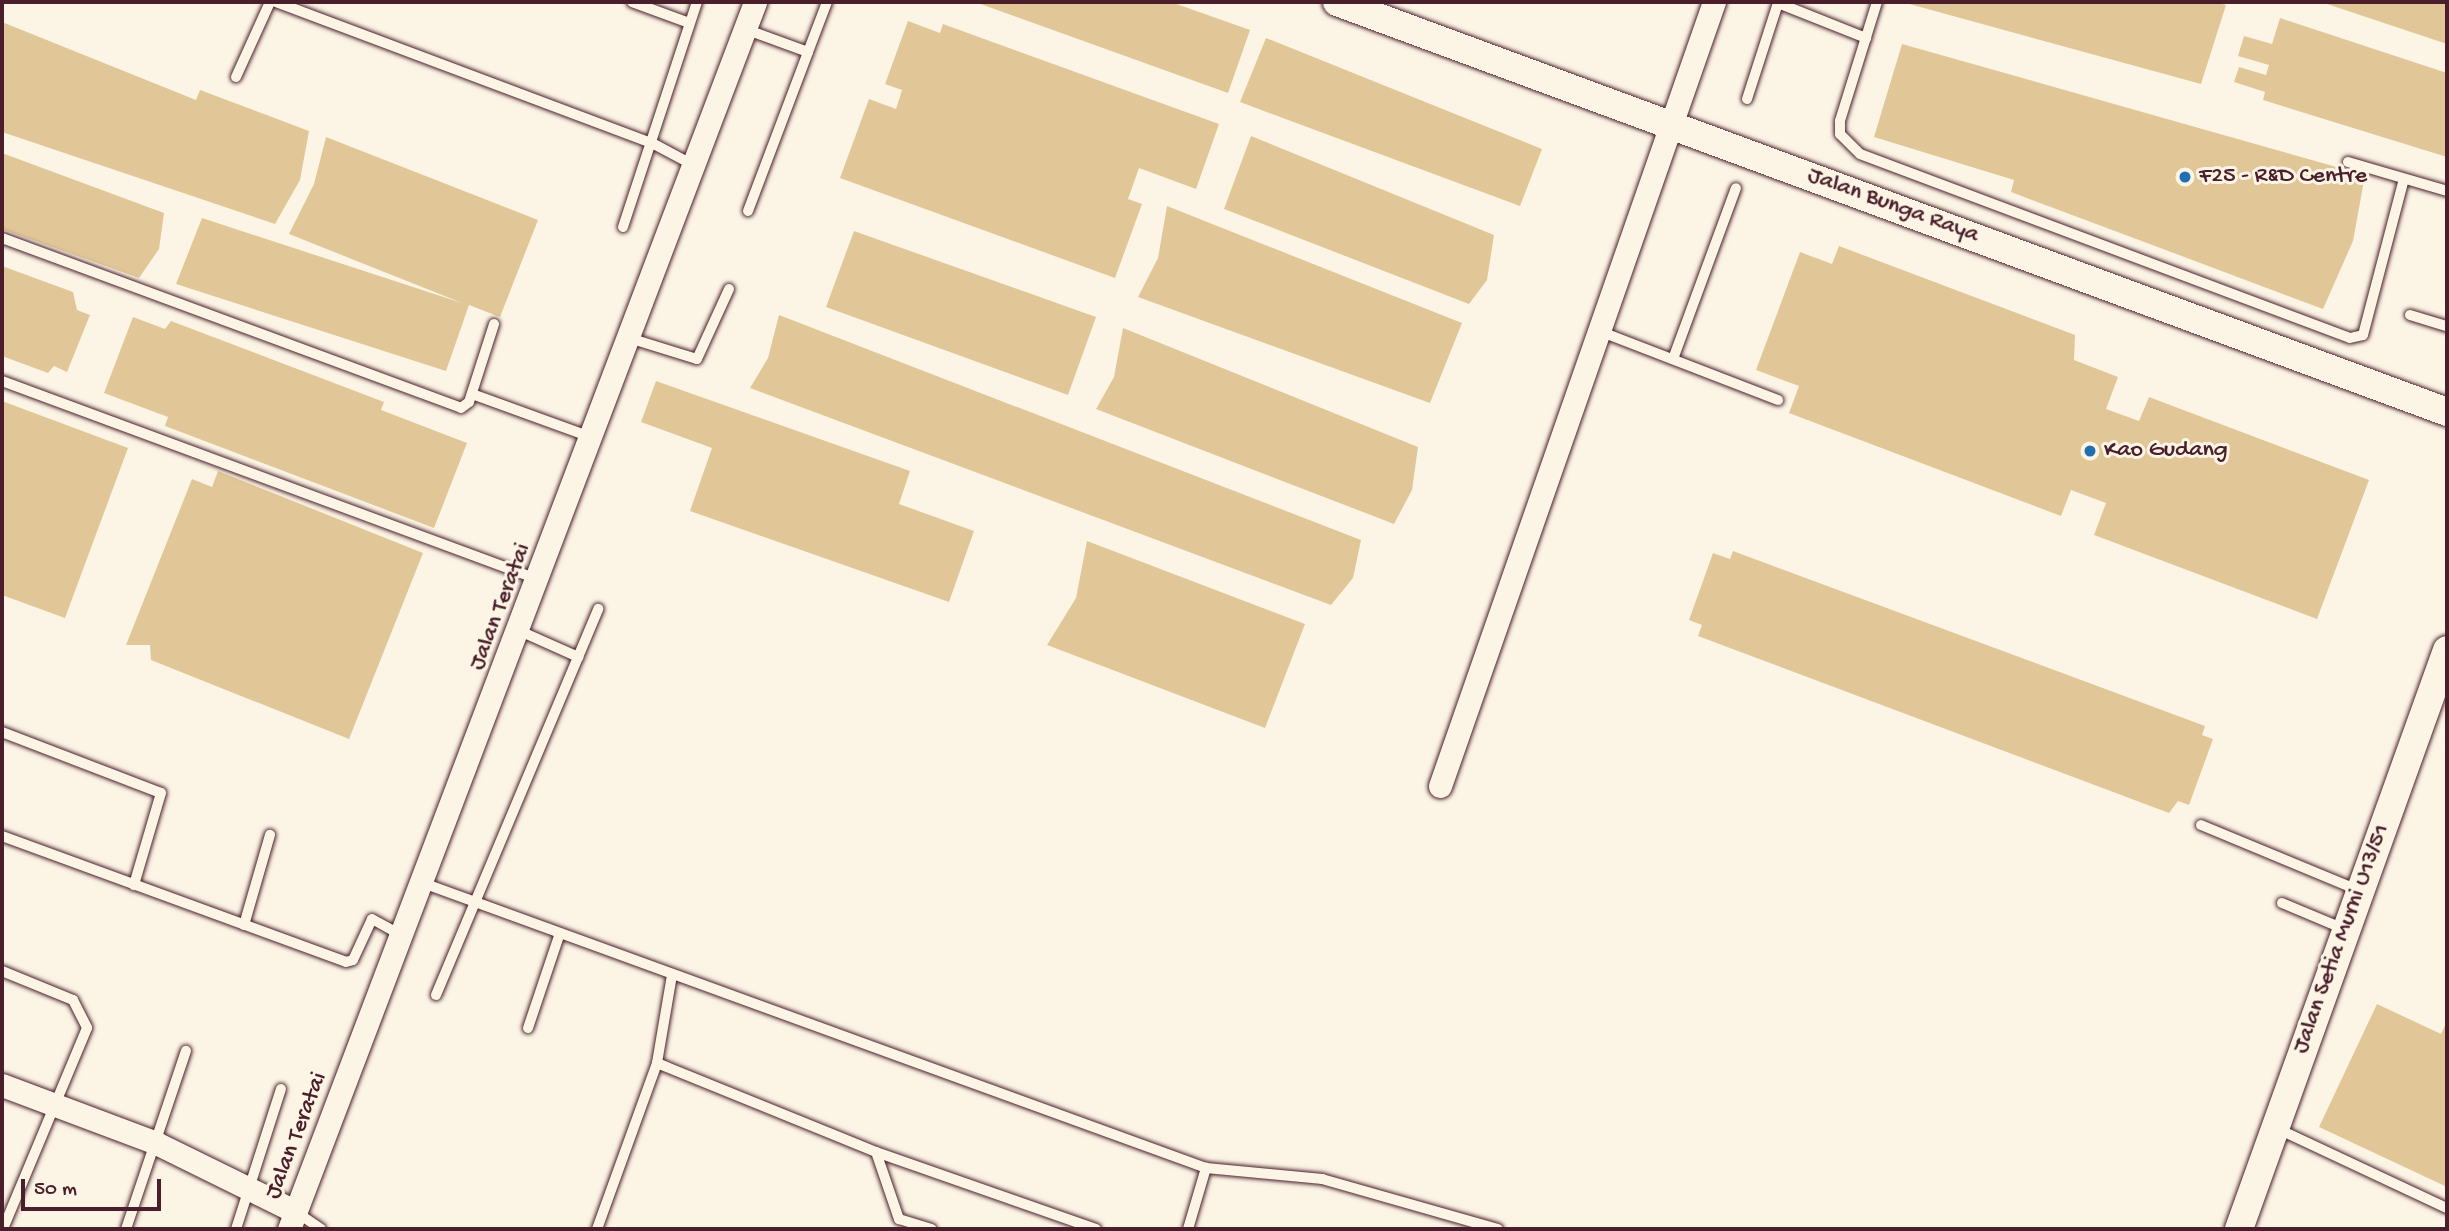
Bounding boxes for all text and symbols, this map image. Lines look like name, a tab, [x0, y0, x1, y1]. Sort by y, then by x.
street label: Jalan Bunga Raya	[1803, 162, 1983, 250]
place label: F25 - R&D Centre	[2199, 163, 2367, 191]
marker: F25 - R&D Centre	[2177, 169, 2193, 185]
place label: Kao Gudang	[2104, 437, 2228, 465]
marker: Kao Gudang	[2082, 443, 2098, 459]
street label: Jalan Teratai	[464, 540, 538, 674]
street label: Jalan Setia Murni U13/51	[2287, 820, 2397, 1058]
street label: Jalan Teratai	[260, 1069, 334, 1203]
scale bar	[24, 1164, 164, 1208]
text: 50 m	[34, 1178, 77, 1203]

